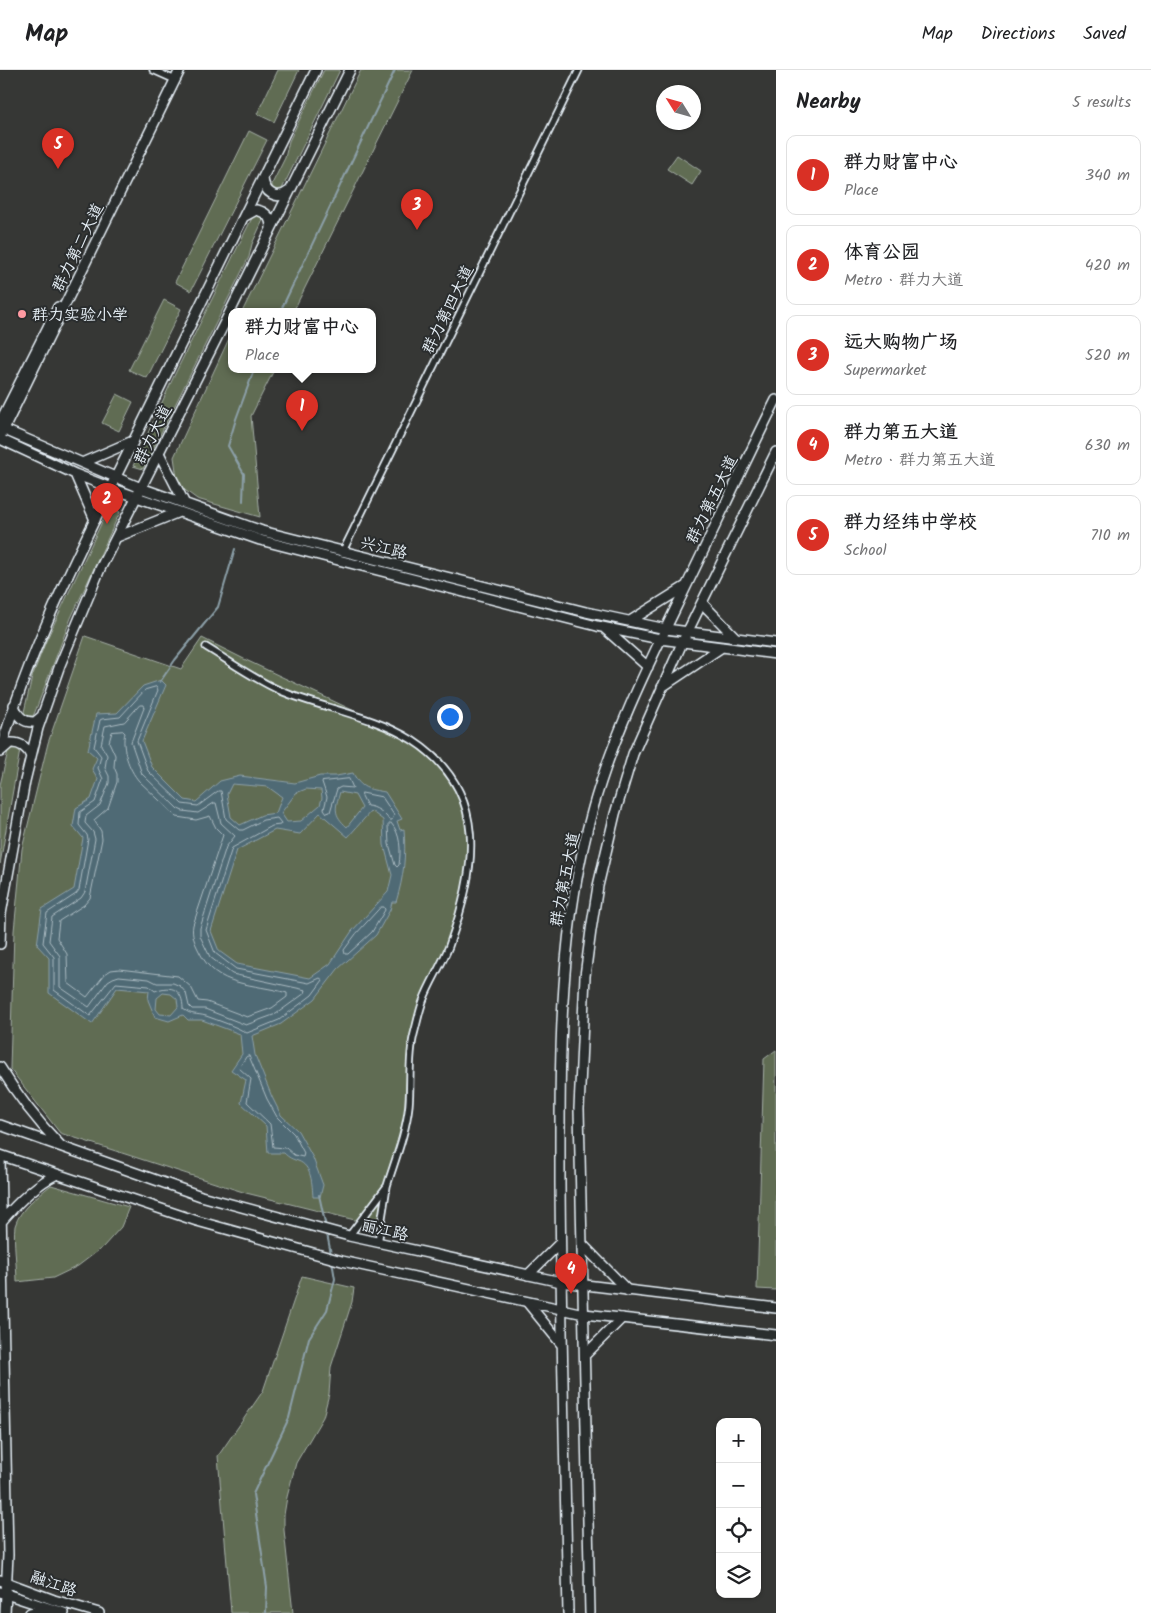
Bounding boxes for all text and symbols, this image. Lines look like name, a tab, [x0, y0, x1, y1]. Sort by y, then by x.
text: Map	[25, 15, 68, 54]
text: Map	[921, 20, 953, 49]
text: Directions	[981, 20, 1055, 49]
text: Saved	[1083, 20, 1126, 49]
north arrow	[656, 85, 701, 130]
text: Nearby	[796, 86, 861, 119]
text: 5 results	[1072, 90, 1131, 115]
pin: 5	[42, 128, 74, 169]
text: 群力财富中心	[844, 148, 958, 178]
text: 1	[811, 163, 815, 188]
text: 340 m	[1085, 163, 1130, 188]
text: Place	[844, 178, 878, 203]
pin: 3	[401, 189, 433, 230]
street label: 群力第二大道	[46, 199, 111, 296]
text: 体育公园	[844, 238, 920, 268]
text: 2	[808, 253, 818, 278]
text: 420 m	[1085, 253, 1130, 278]
street label: 群力第四大道	[416, 261, 481, 358]
text: Metro · 群力大道	[844, 268, 963, 293]
place label: 群力实验小学	[32, 303, 128, 328]
marker: 群力实验小学	[16, 308, 28, 320]
popup	[228, 308, 376, 373]
text: 群力财富中心	[245, 313, 359, 343]
text: 远大购物广场	[844, 328, 958, 358]
text: Place	[245, 343, 279, 368]
text: 3	[809, 343, 817, 368]
text: 520 m	[1085, 343, 1130, 368]
text: Supermarket	[844, 358, 927, 383]
pin: 1	[286, 390, 318, 431]
street label: 群力大道	[128, 400, 179, 469]
text: 群力第五大道	[844, 418, 958, 448]
text: 4	[809, 433, 817, 458]
text: 630 m	[1085, 433, 1130, 458]
text: Metro · 群力第五大道	[844, 448, 995, 473]
street label: 群力第五大道	[680, 451, 745, 548]
pin: 2	[91, 483, 123, 524]
text: 群力经纬中学校	[844, 508, 977, 538]
text: 5	[809, 523, 817, 548]
text: 710 m	[1090, 523, 1130, 548]
street label: 兴江路	[357, 531, 410, 566]
text: School	[844, 538, 887, 563]
your location	[437, 704, 463, 730]
street label: 群力第五大道	[544, 830, 587, 929]
street label: 丽江路	[358, 1213, 411, 1248]
pin: 4	[555, 1253, 587, 1294]
map controls	[716, 1418, 761, 1598]
button: +	[716, 1418, 761, 1463]
button: −	[716, 1463, 761, 1508]
button: locate	[716, 1508, 761, 1553]
button: layers	[716, 1553, 761, 1598]
street label: 融江路	[27, 1565, 80, 1604]

